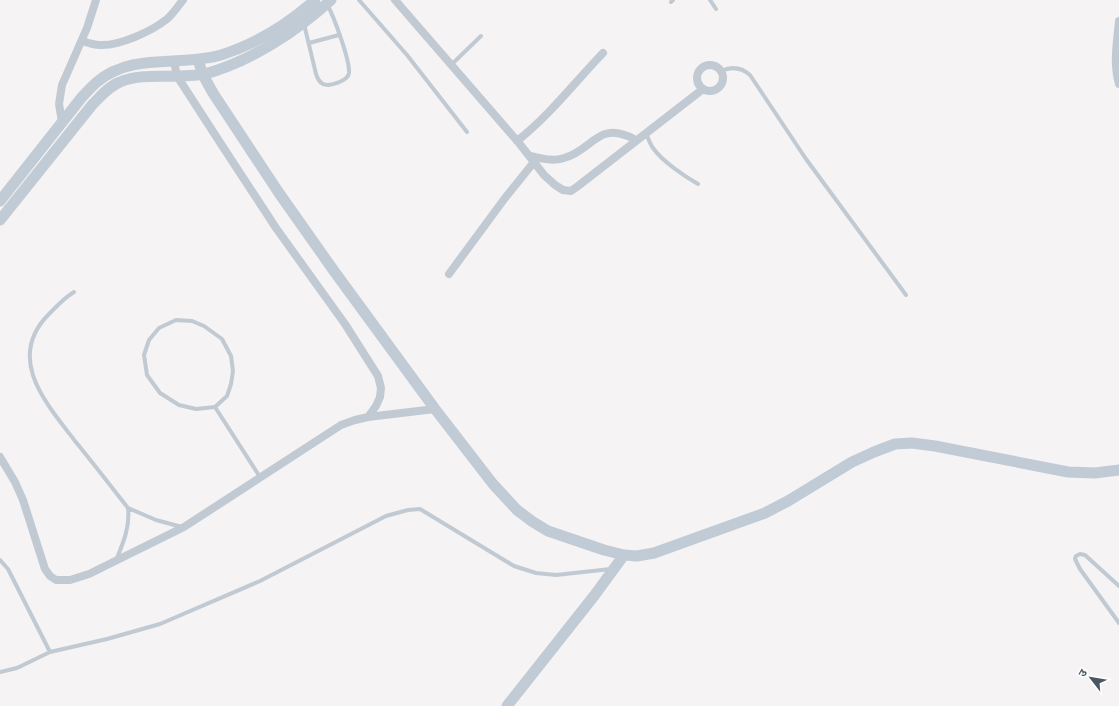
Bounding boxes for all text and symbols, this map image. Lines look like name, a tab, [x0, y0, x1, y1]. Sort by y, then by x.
north arrow	[1071, 658, 1111, 698]
text: उ	[1076, 667, 1090, 679]

